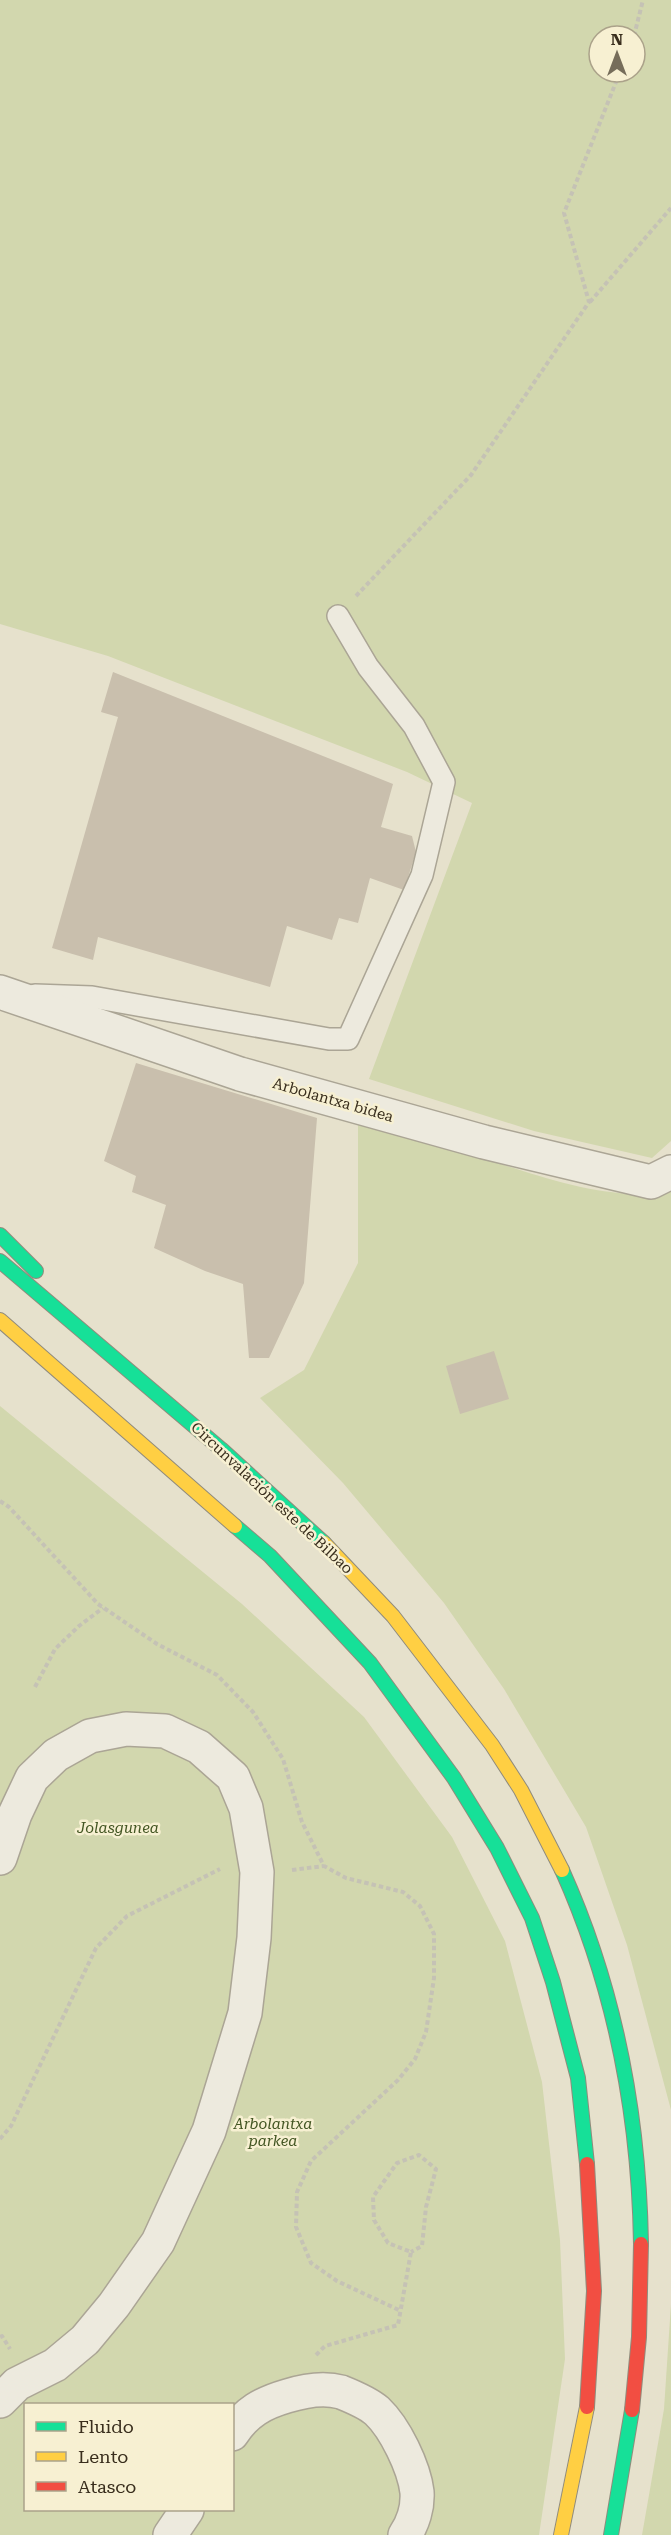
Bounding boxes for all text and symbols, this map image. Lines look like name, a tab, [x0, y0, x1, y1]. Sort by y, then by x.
north arrow	[587, 24, 647, 84]
text: N	[611, 30, 623, 49]
street label: Arbolantxa bidea	[271, 1074, 395, 1126]
street label: Circunvalación este de Bilbao	[187, 1418, 357, 1578]
park label: Jolasgunea	[76, 1819, 159, 1837]
park label: Arbolantxa parkea	[233, 2115, 312, 2150]
legend	[24, 2403, 234, 2511]
text: Fluido	[78, 2416, 134, 2437]
text: Lento	[78, 2446, 128, 2467]
text: Atasco	[78, 2476, 136, 2497]

